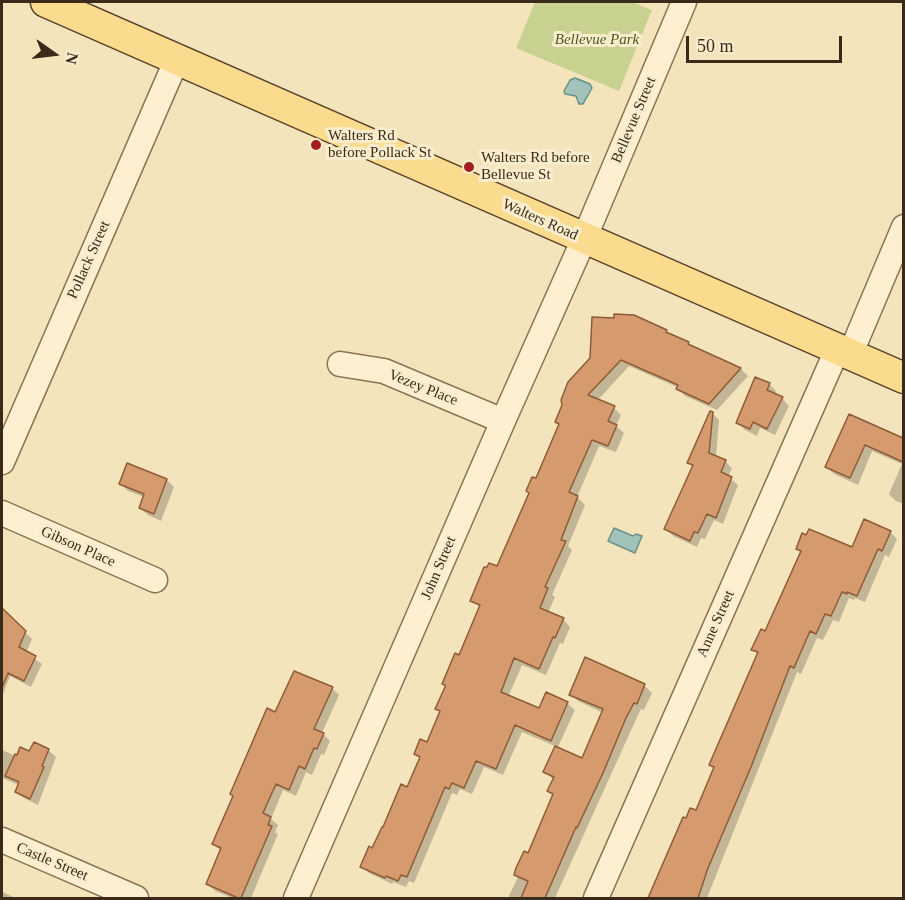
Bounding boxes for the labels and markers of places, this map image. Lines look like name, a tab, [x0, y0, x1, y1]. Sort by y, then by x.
place label: Walters Rd before Pollack St	[328, 127, 431, 162]
marker: Walters Rd before Pollack St	[309, 138, 323, 152]
place label: Walters Rd before Bellevue St	[481, 149, 590, 184]
marker: Walters Rd before Bellevue St	[462, 160, 476, 174]

